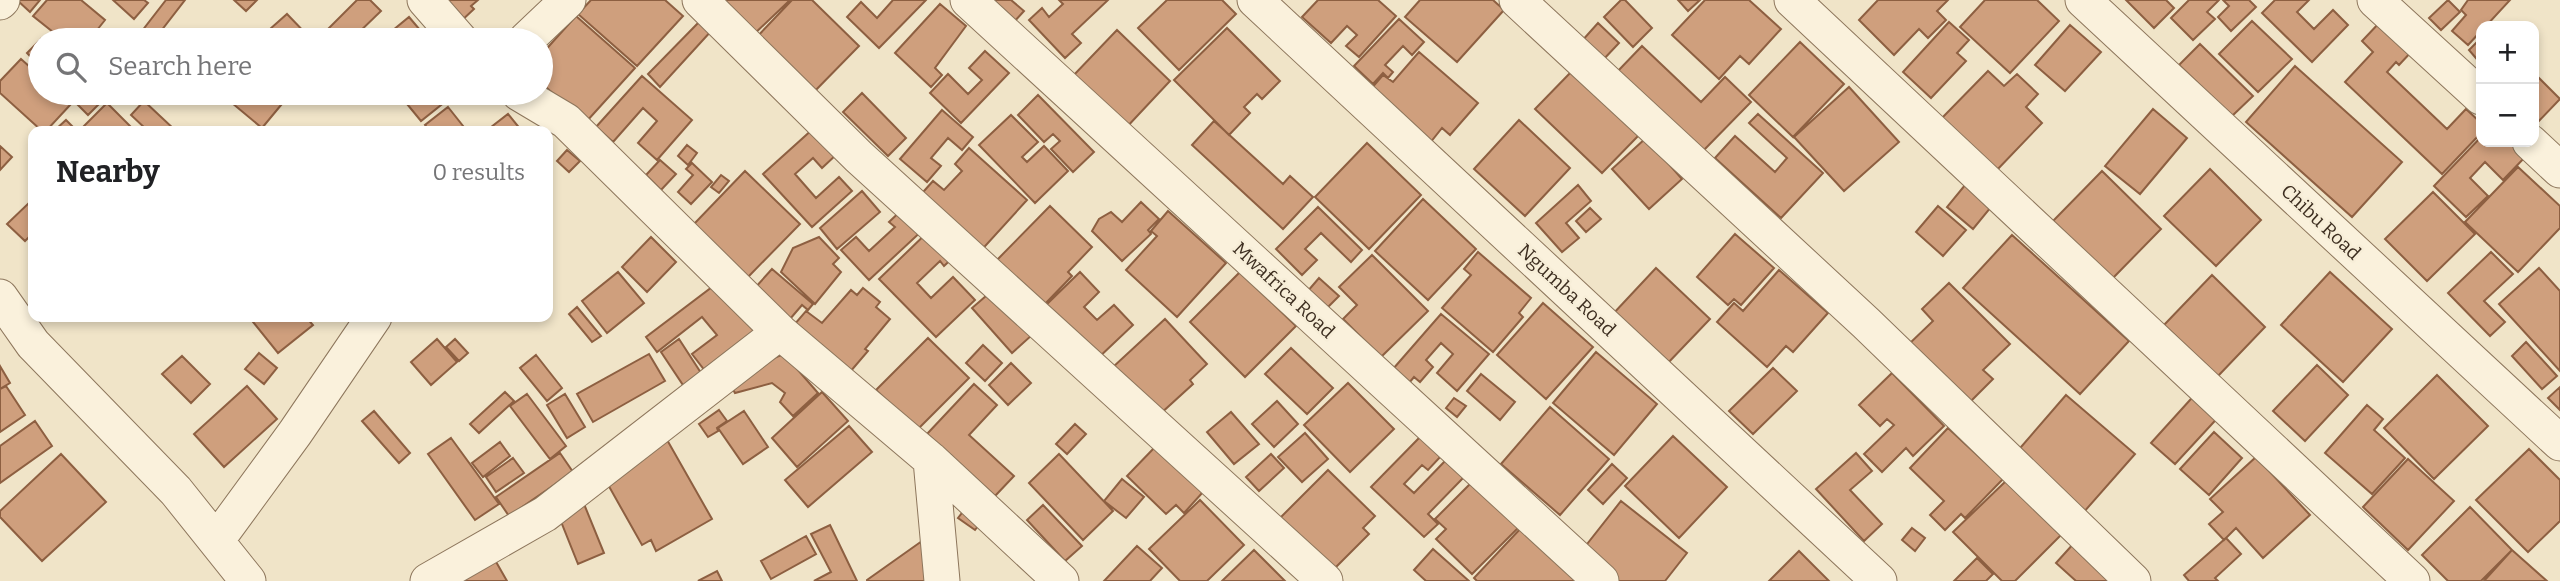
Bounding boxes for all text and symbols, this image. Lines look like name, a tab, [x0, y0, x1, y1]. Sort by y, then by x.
map controls	[2476, 21, 2539, 147]
button: +	[2476, 21, 2539, 84]
search box	[28, 28, 553, 105]
icon: search	[52, 48, 90, 86]
text: Search here	[108, 51, 252, 82]
button: −	[2476, 84, 2539, 147]
text: Nearby	[56, 154, 160, 190]
text: 0 results	[432, 158, 525, 186]
street label: Chibu Road	[2276, 179, 2366, 265]
street label: Mwafrica Road	[1228, 237, 1340, 343]
street label: Ngumba Road	[1513, 239, 1621, 341]

